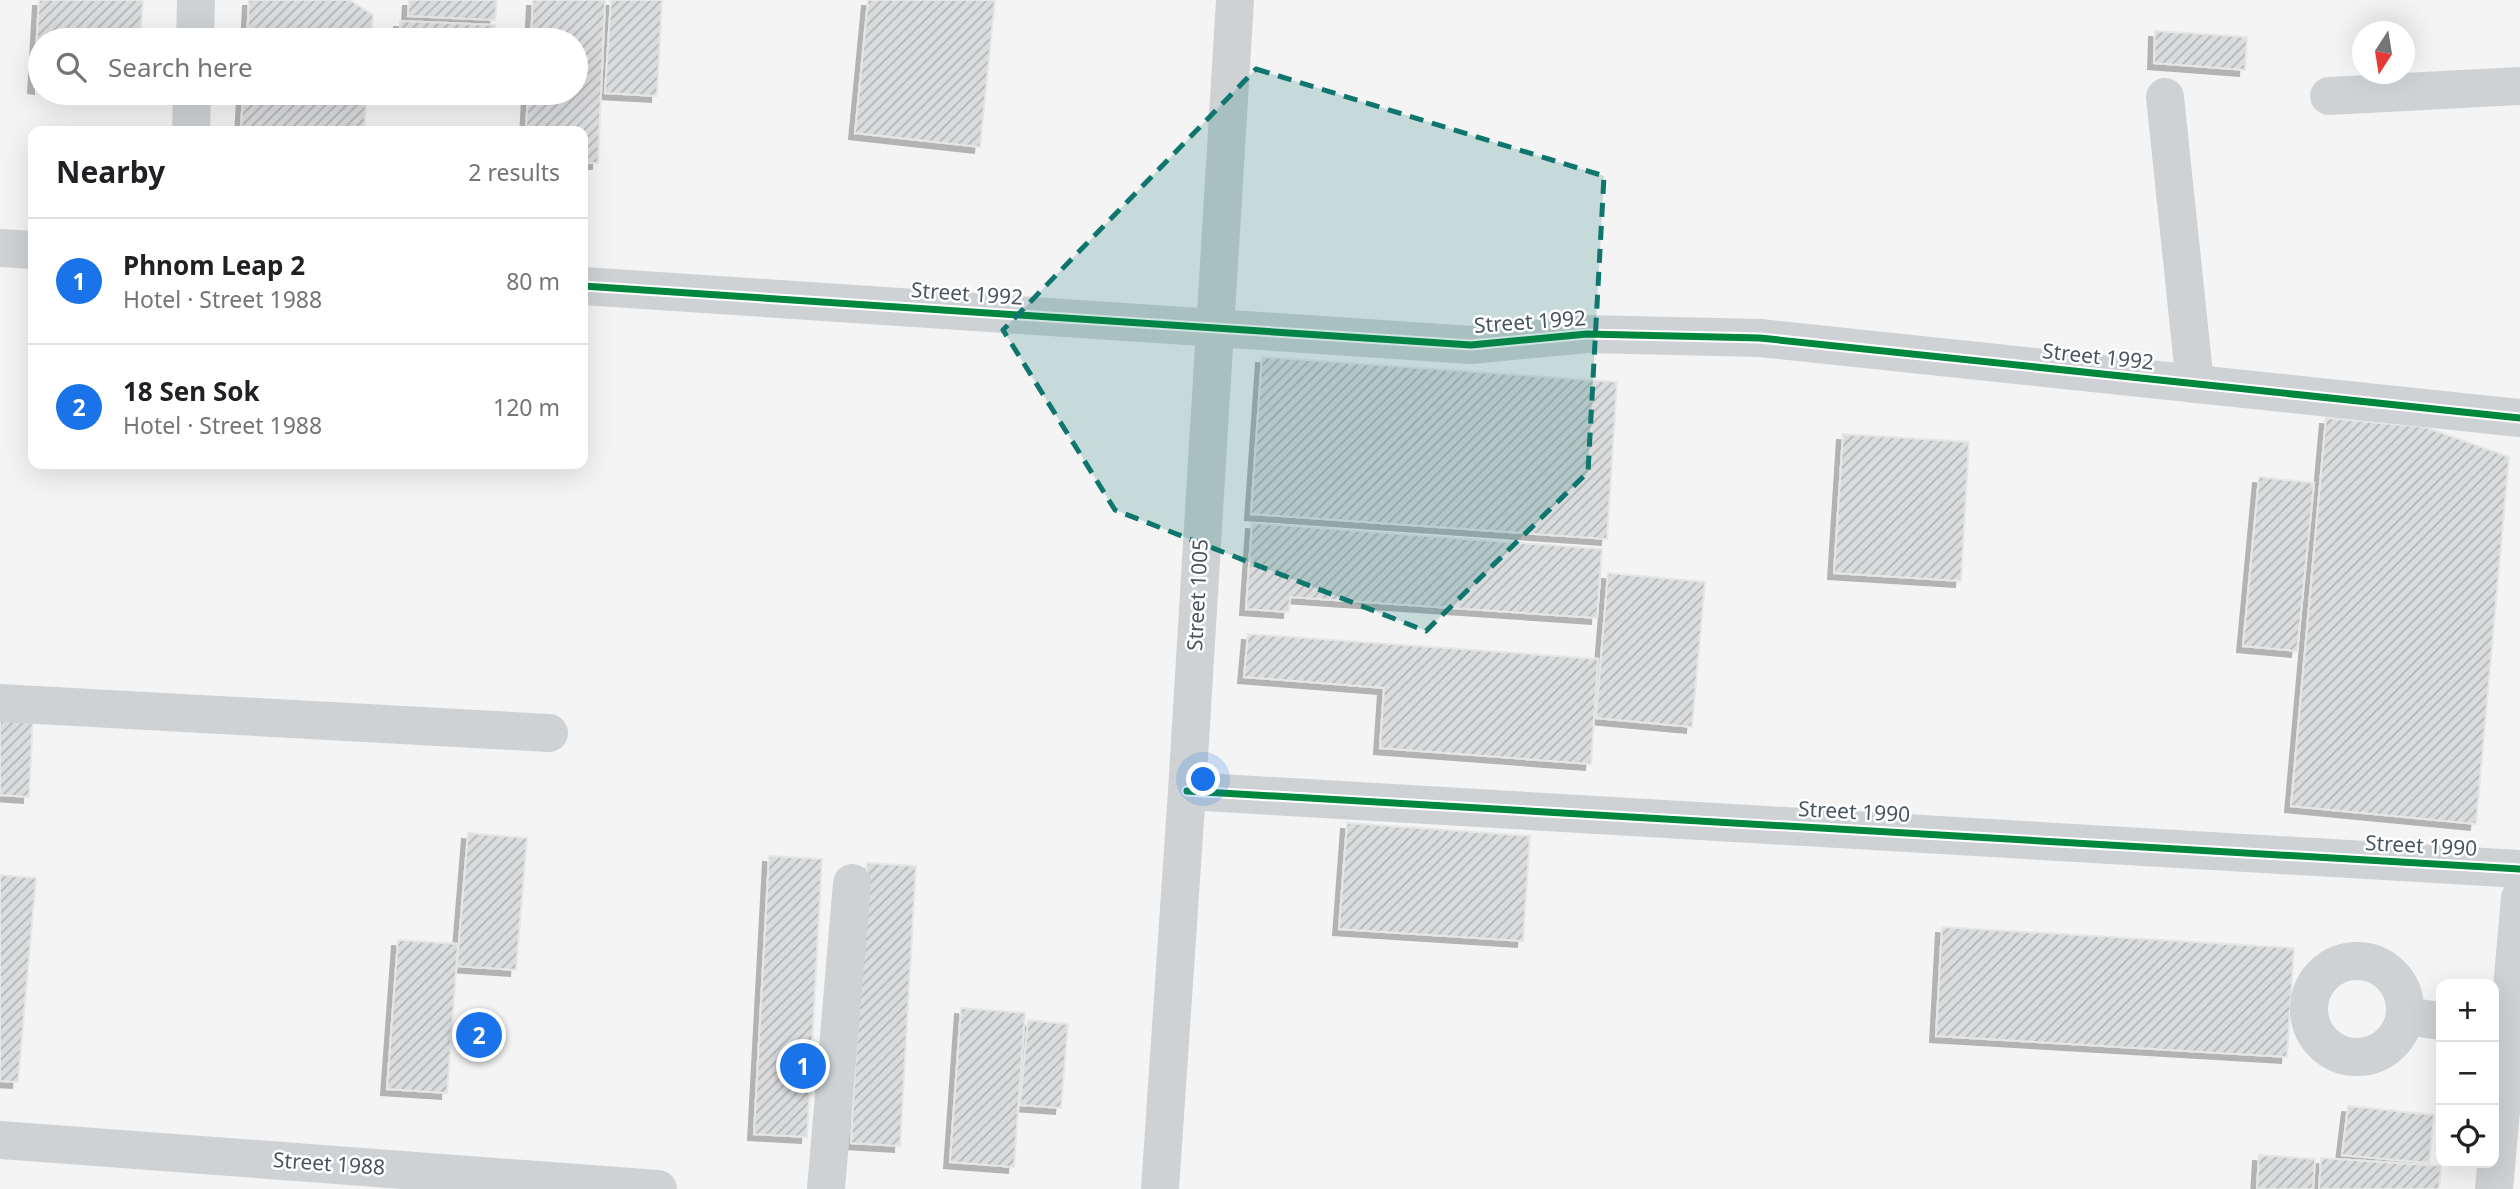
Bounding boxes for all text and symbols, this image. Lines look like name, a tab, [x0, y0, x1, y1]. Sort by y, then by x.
north arrow	[2352, 21, 2415, 84]
search box	[28, 28, 588, 105]
icon: search	[52, 48, 90, 86]
text: Search here	[108, 49, 253, 85]
text: Nearby	[56, 151, 165, 192]
text: 2 results	[468, 156, 560, 188]
text: Phnom Leap 2	[123, 247, 305, 283]
text: 1	[72, 265, 86, 297]
text: 80 m	[506, 265, 560, 297]
street label: Street 1992	[910, 275, 1024, 311]
text: Hotel · Street 1988	[123, 283, 322, 315]
street label: Street 1992	[1473, 303, 1587, 339]
street label: Street 1992	[2041, 336, 2155, 376]
text: 18 Sen Sok	[123, 373, 260, 409]
text: 2	[72, 391, 86, 423]
text: 120 m	[493, 391, 560, 423]
text: Hotel · Street 1988	[123, 409, 322, 441]
street label: Street 1005	[1180, 538, 1214, 652]
your location	[1186, 762, 1220, 796]
street label: Street 1990	[1797, 794, 1911, 828]
street label: Street 1990	[2364, 828, 2478, 862]
map controls	[2436, 979, 2499, 1168]
button: +	[2436, 979, 2499, 1042]
pin: 2	[456, 1009, 502, 1061]
pin: 1	[780, 1040, 826, 1092]
button: −	[2436, 1042, 2499, 1105]
button: locate	[2436, 1105, 2499, 1168]
street label: Street 1988	[272, 1145, 386, 1181]

